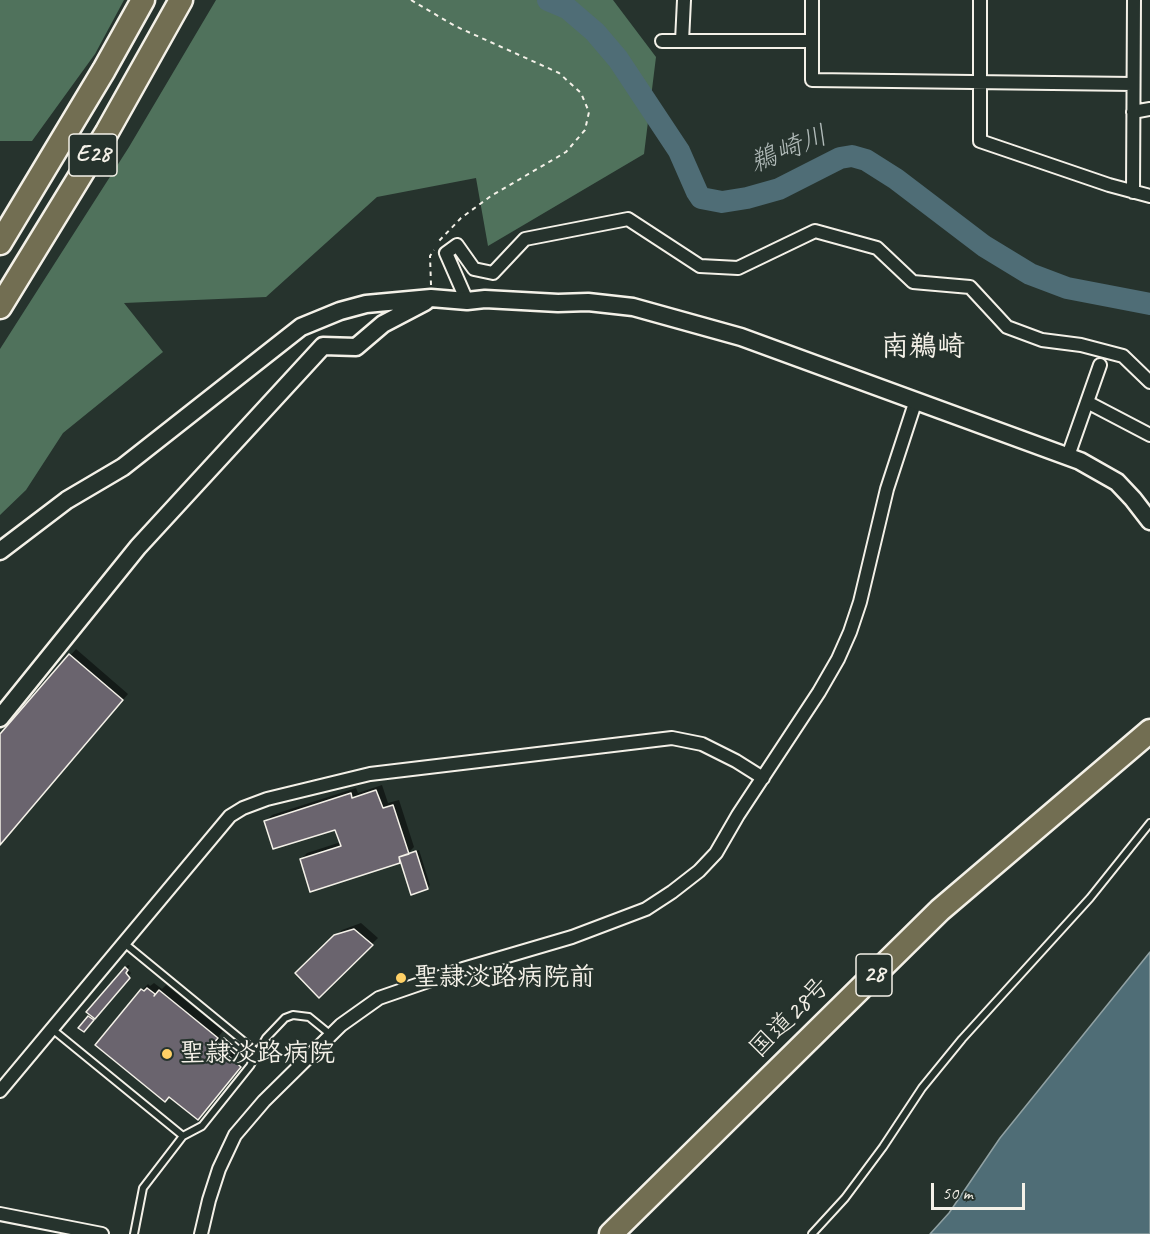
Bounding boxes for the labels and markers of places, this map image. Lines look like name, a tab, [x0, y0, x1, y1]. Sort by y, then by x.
place label: 聖隷淡路病院前	[413, 962, 595, 994]
marker: 聖隷淡路病院前	[394, 971, 408, 985]
place label: 聖隷淡路病院	[179, 1038, 335, 1070]
marker: 聖隷淡路病院	[160, 1047, 174, 1061]

